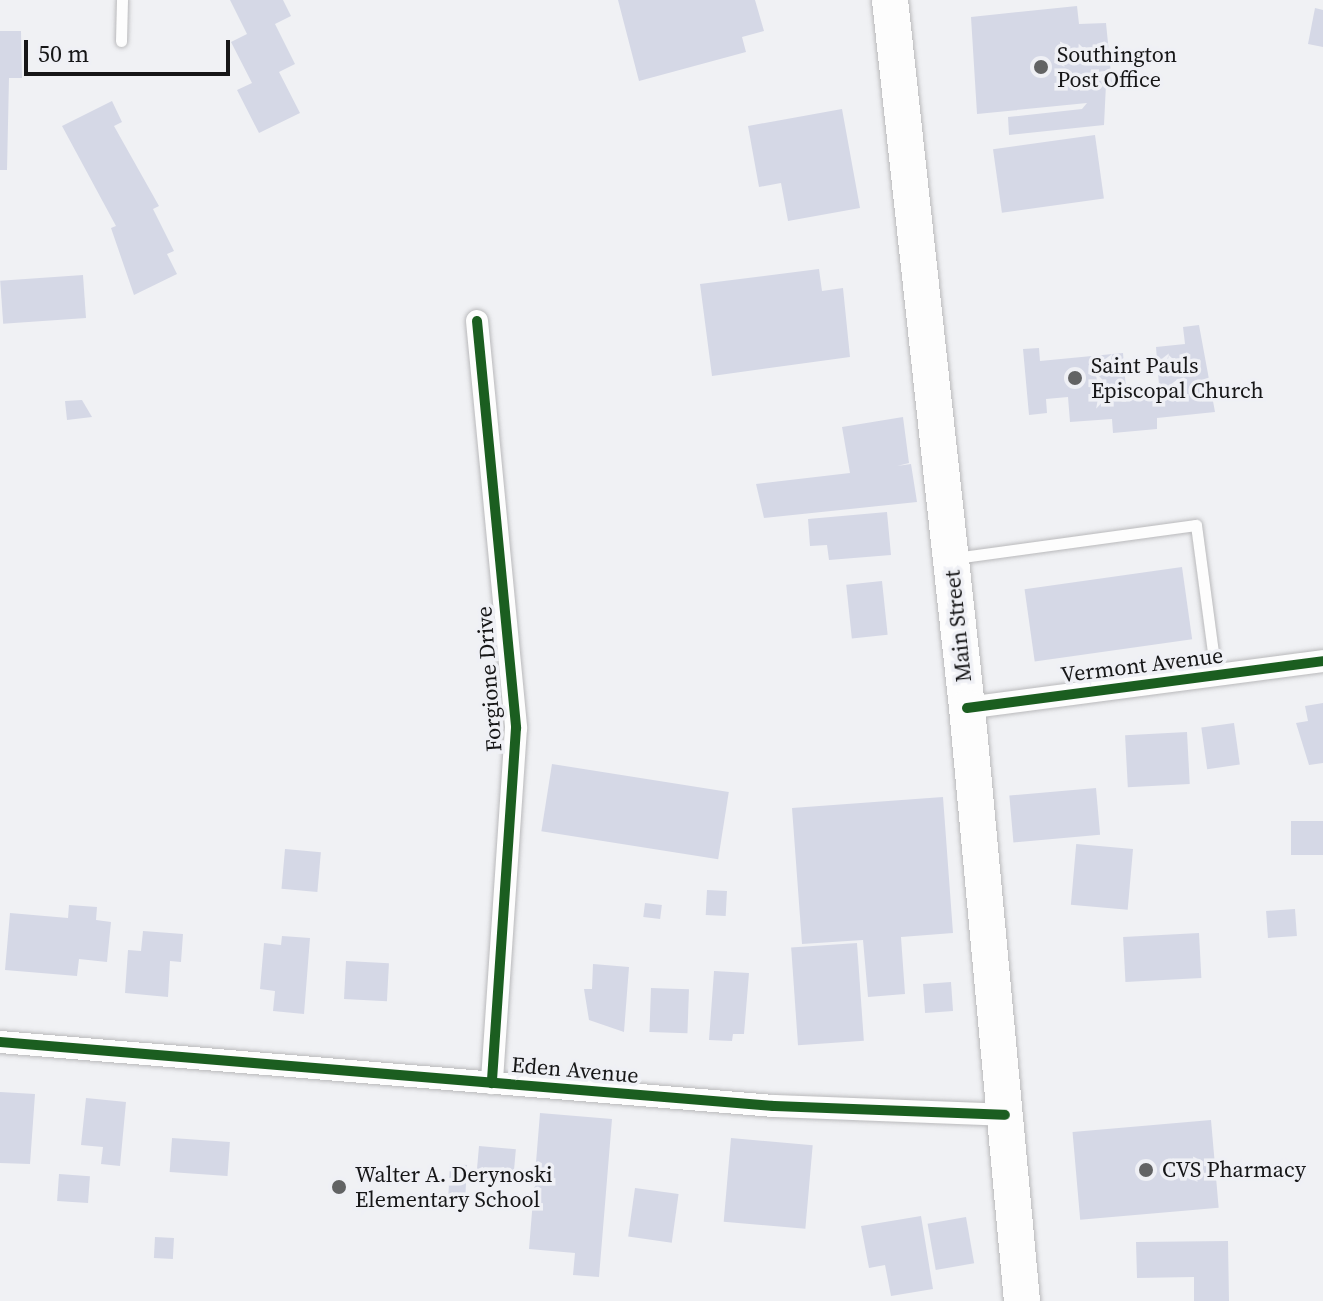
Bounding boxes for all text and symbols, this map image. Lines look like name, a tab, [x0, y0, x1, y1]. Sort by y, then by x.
scale bar	[28, 24, 234, 74]
text: 50 m	[38, 37, 89, 70]
place label: Southington Post Office	[1057, 41, 1177, 92]
marker: Southington Post Office	[1032, 58, 1050, 76]
place label: Saint Pauls Episcopal Church	[1091, 352, 1264, 404]
marker: Saint Pauls Episcopal Church	[1066, 369, 1084, 387]
street label: Main Street	[939, 569, 977, 683]
street label: Forgione Drive	[471, 605, 507, 753]
street label: Vermont Avenue	[1059, 642, 1225, 688]
street label: Eden Avenue	[510, 1051, 640, 1089]
place label: CVS Pharmacy	[1162, 1157, 1306, 1183]
place label: Walter A. Derynoski Elementary School	[355, 1161, 552, 1212]
marker: CVS Pharmacy	[1137, 1161, 1155, 1179]
marker: Walter A. Derynoski Elementary School	[330, 1178, 348, 1196]

